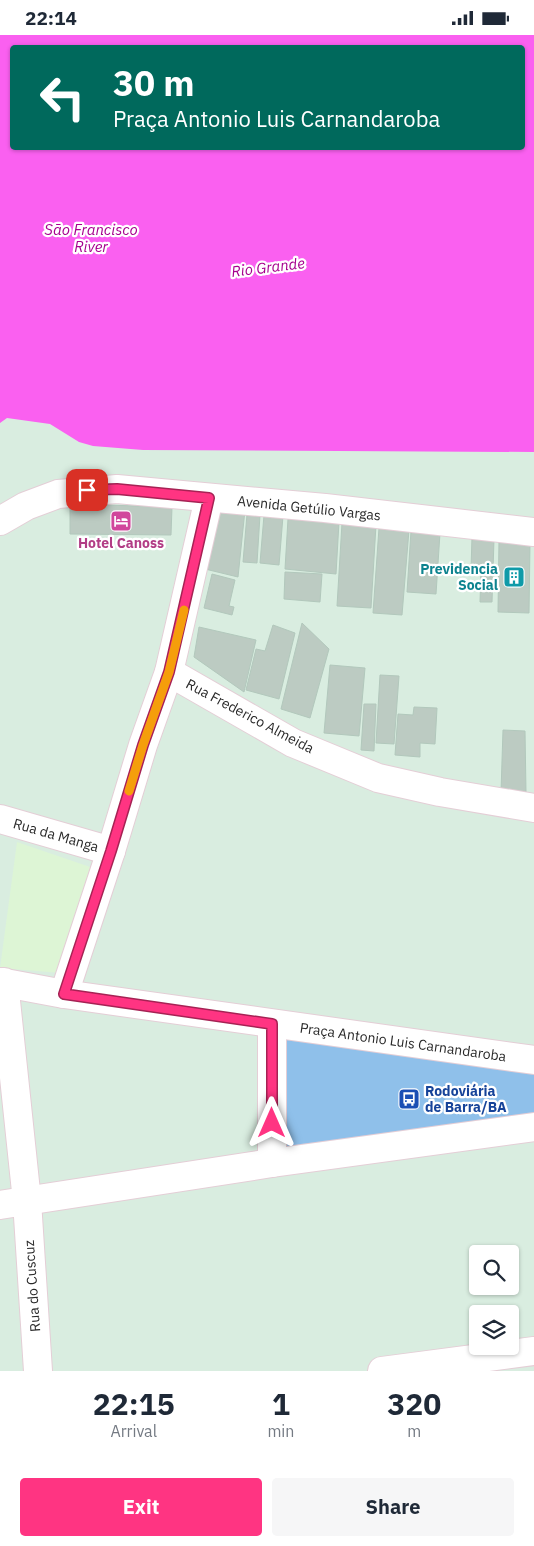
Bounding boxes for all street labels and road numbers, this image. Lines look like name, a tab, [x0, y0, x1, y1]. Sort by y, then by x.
street label: Avenida Getúlio Vargas	[236, 492, 382, 525]
street label: Rua Frederico Almeida	[183, 675, 318, 758]
street label: Rua da Manga	[11, 814, 101, 856]
street label: Praça Antonio Luis Carnandaroba	[299, 1019, 508, 1065]
street label: Rua do Cuscuz	[20, 1239, 44, 1332]

